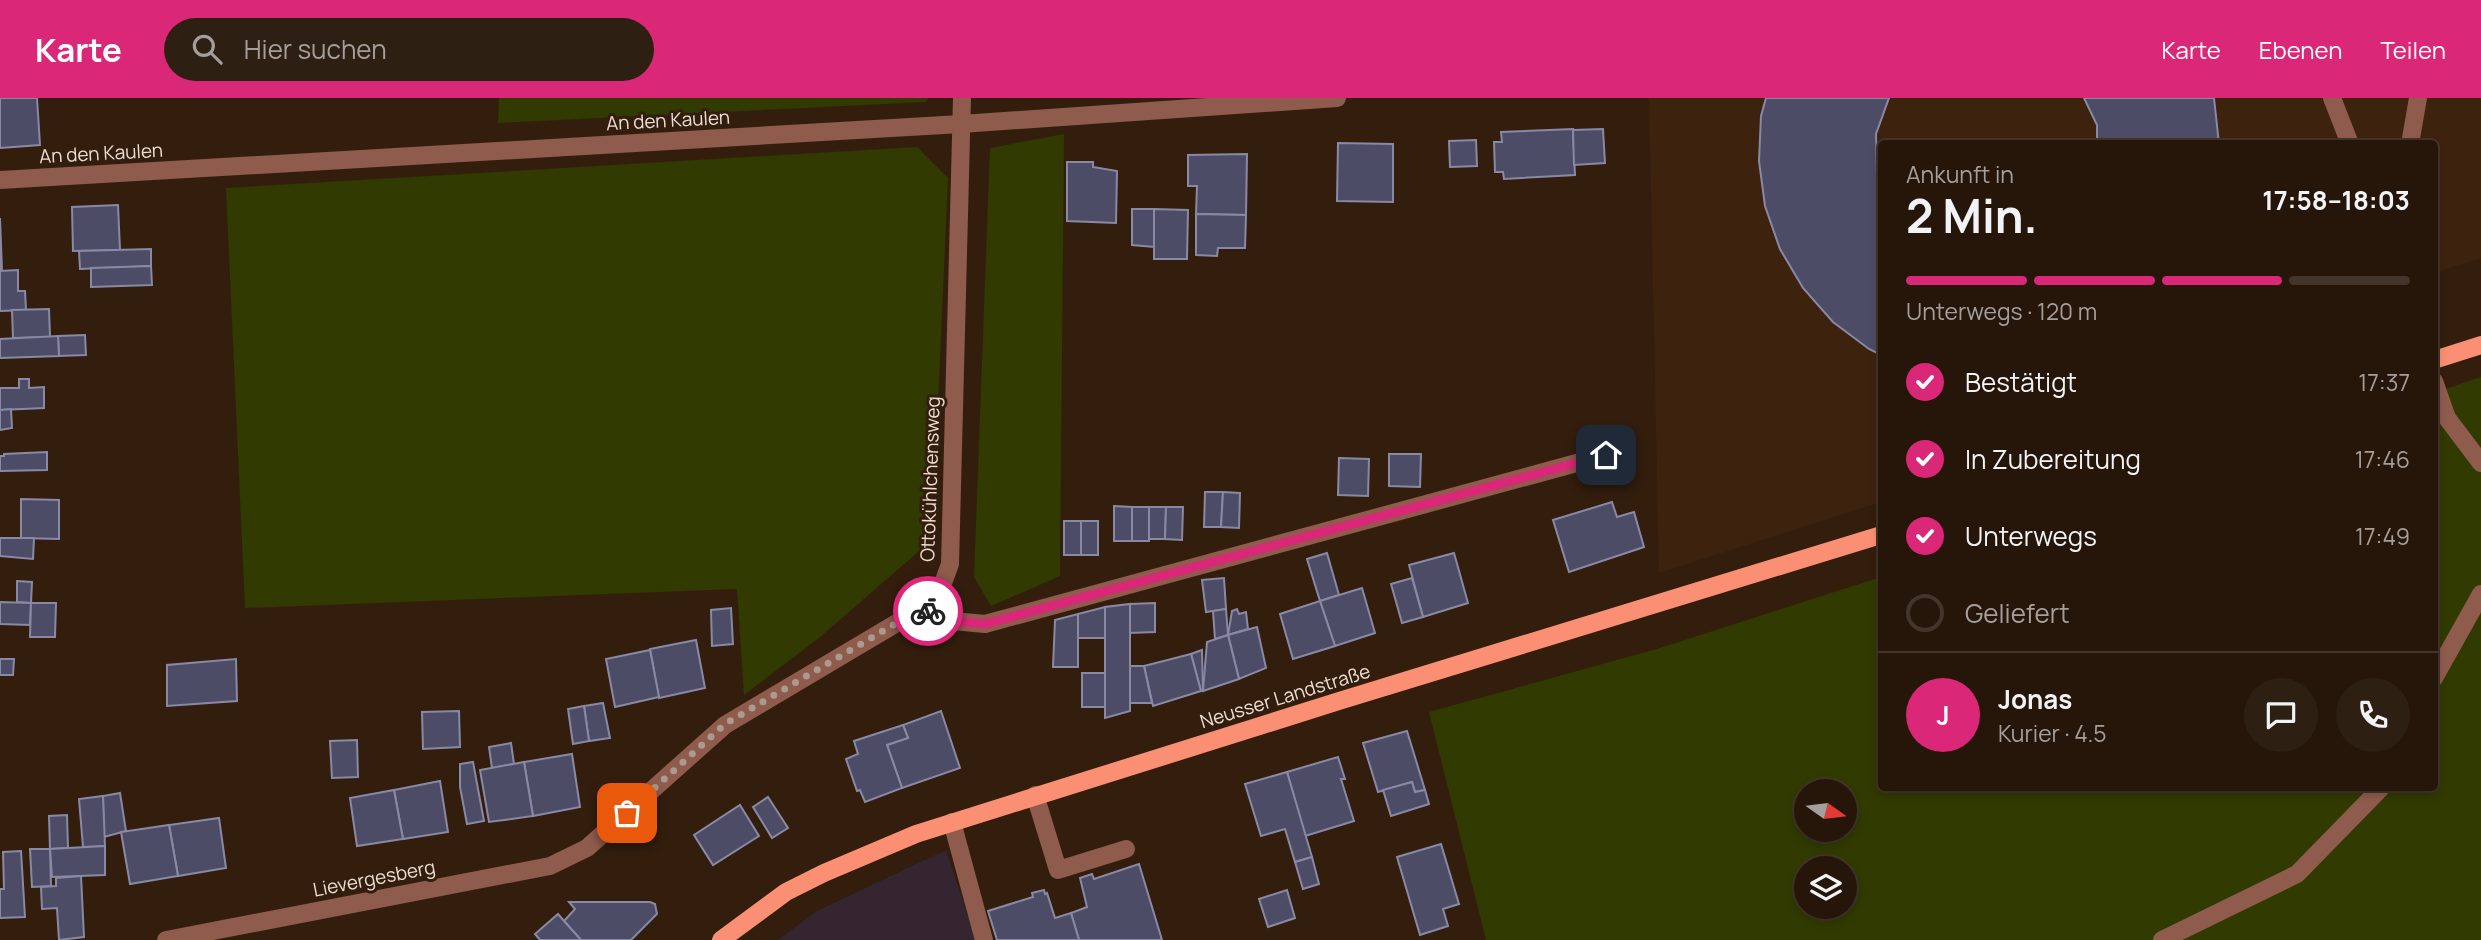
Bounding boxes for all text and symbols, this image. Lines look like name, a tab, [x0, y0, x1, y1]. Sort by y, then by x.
search box	[164, 18, 654, 81]
text: Karte	[35, 27, 122, 72]
icon: search	[188, 30, 226, 68]
text: Hier suchen	[244, 31, 387, 67]
text: Karte	[2161, 33, 2221, 66]
text: Ebenen	[2259, 33, 2342, 66]
text: Teilen	[2380, 33, 2446, 66]
street label: An den Kaulen	[605, 104, 731, 136]
street label: An den Kaulen	[38, 137, 164, 169]
text: Ankunft in	[1906, 158, 2014, 190]
text: 17:58–18:03	[2262, 182, 2410, 218]
text: 2 Min.	[1906, 184, 2038, 247]
text: Unterwegs · 120 m	[1906, 295, 2097, 327]
icon: check	[1906, 363, 1944, 401]
text: Bestätigt	[1965, 364, 2077, 400]
text: 17:37	[2358, 366, 2410, 398]
street label: Ottokühlchensweg	[914, 396, 946, 562]
pin	[1576, 425, 1636, 485]
icon: home	[1587, 436, 1625, 474]
icon: check	[1906, 440, 1944, 478]
text: In Zubereitung	[1965, 441, 2141, 477]
text: 17:46	[2355, 443, 2410, 475]
icon: check	[1906, 517, 1944, 555]
text: Unterwegs	[1965, 518, 2097, 554]
text: 17:49	[2355, 520, 2410, 552]
courier	[893, 576, 963, 646]
icon: bike	[909, 592, 947, 630]
text: Geliefert	[1965, 595, 2070, 631]
street label: Neusser Landstraße	[1197, 658, 1373, 734]
button: chat	[2244, 678, 2318, 752]
button: phone	[2336, 678, 2410, 752]
text: Jonas	[1998, 681, 2072, 717]
text: J	[1936, 697, 1950, 733]
text: Kurier · 4.5	[1998, 717, 2107, 749]
north arrow	[1794, 779, 1857, 842]
map controls	[1794, 779, 1857, 919]
pin	[597, 783, 657, 843]
icon: bag	[608, 794, 646, 832]
street label: Lievergesberg	[311, 853, 437, 903]
button: layers	[1794, 856, 1857, 919]

